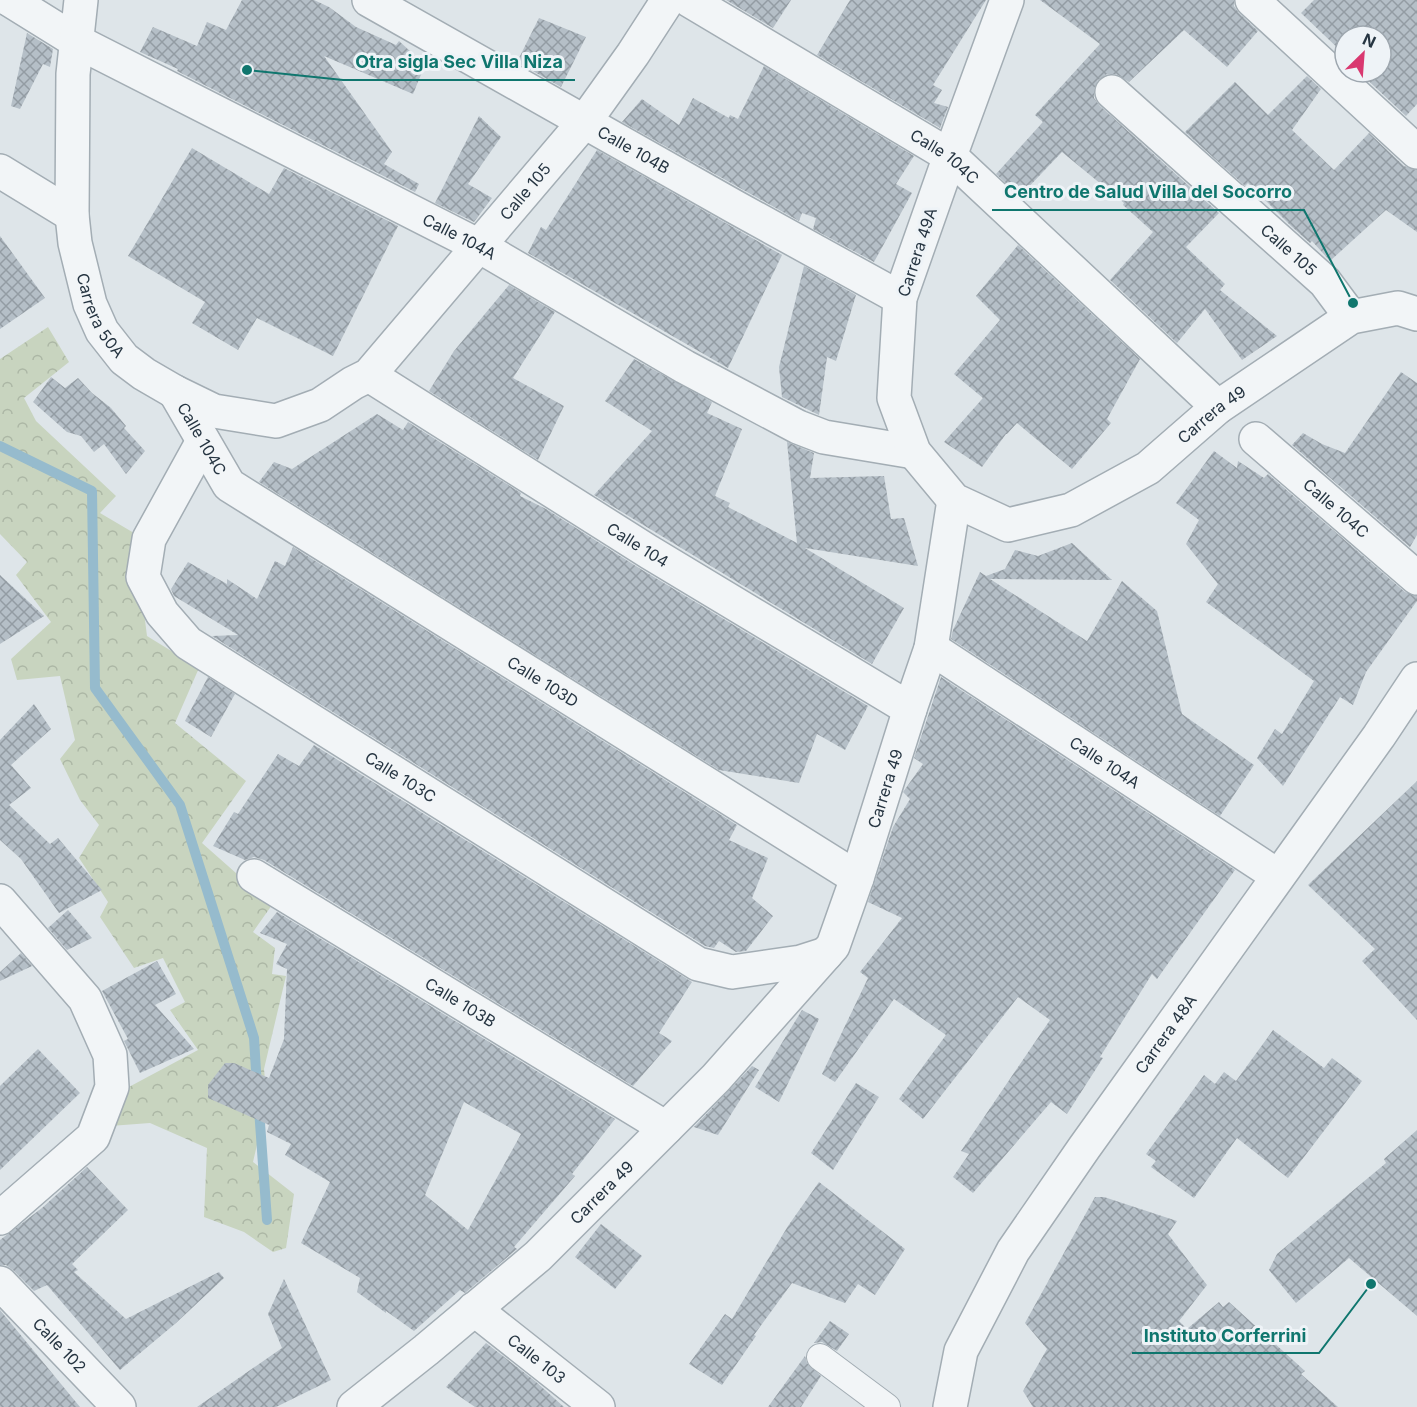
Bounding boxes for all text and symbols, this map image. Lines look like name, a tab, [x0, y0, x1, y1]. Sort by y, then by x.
north arrow	[1333, 24, 1393, 84]
text: N	[1360, 29, 1379, 52]
callout: Otra sigla Sec Villa Niza	[343, 44, 575, 80]
text: Otra sigla Sec Villa Niza	[355, 51, 563, 72]
street label: Calle 104B	[594, 121, 673, 178]
street label: Calle 104C	[907, 125, 983, 188]
street label: Calle 105	[495, 159, 555, 224]
callout: Centro de Salud Villa del Socorro	[992, 174, 1304, 210]
text: Centro de Salud Villa del Socorro	[1004, 181, 1292, 202]
street label: Carrera 49A	[893, 205, 941, 299]
street label: Calle 104A	[419, 209, 500, 264]
street label: Calle 105	[1257, 219, 1321, 280]
street label: Carrera 50A	[73, 271, 129, 362]
street label: Carrera 49	[1173, 381, 1249, 448]
street label: Calle 104C	[173, 399, 231, 479]
street label: Calle 104C	[1299, 474, 1373, 542]
street label: Calle 104	[603, 518, 672, 572]
street label: Calle 103D	[504, 652, 582, 711]
street label: Calle 104A	[1066, 732, 1144, 793]
street label: Calle 103C	[361, 747, 440, 807]
street label: Carrera 49	[863, 747, 907, 831]
street label: Calle 103B	[421, 973, 499, 1031]
street label: Carrera 48A	[1130, 991, 1201, 1078]
street label: Carrera 49	[566, 1156, 638, 1228]
street label: Calle 102	[29, 1313, 91, 1377]
callout: Instituto Corferrini	[1132, 1317, 1319, 1353]
text: Instituto Corferrini	[1144, 1325, 1306, 1346]
street label: Calle 103	[504, 1329, 570, 1388]

